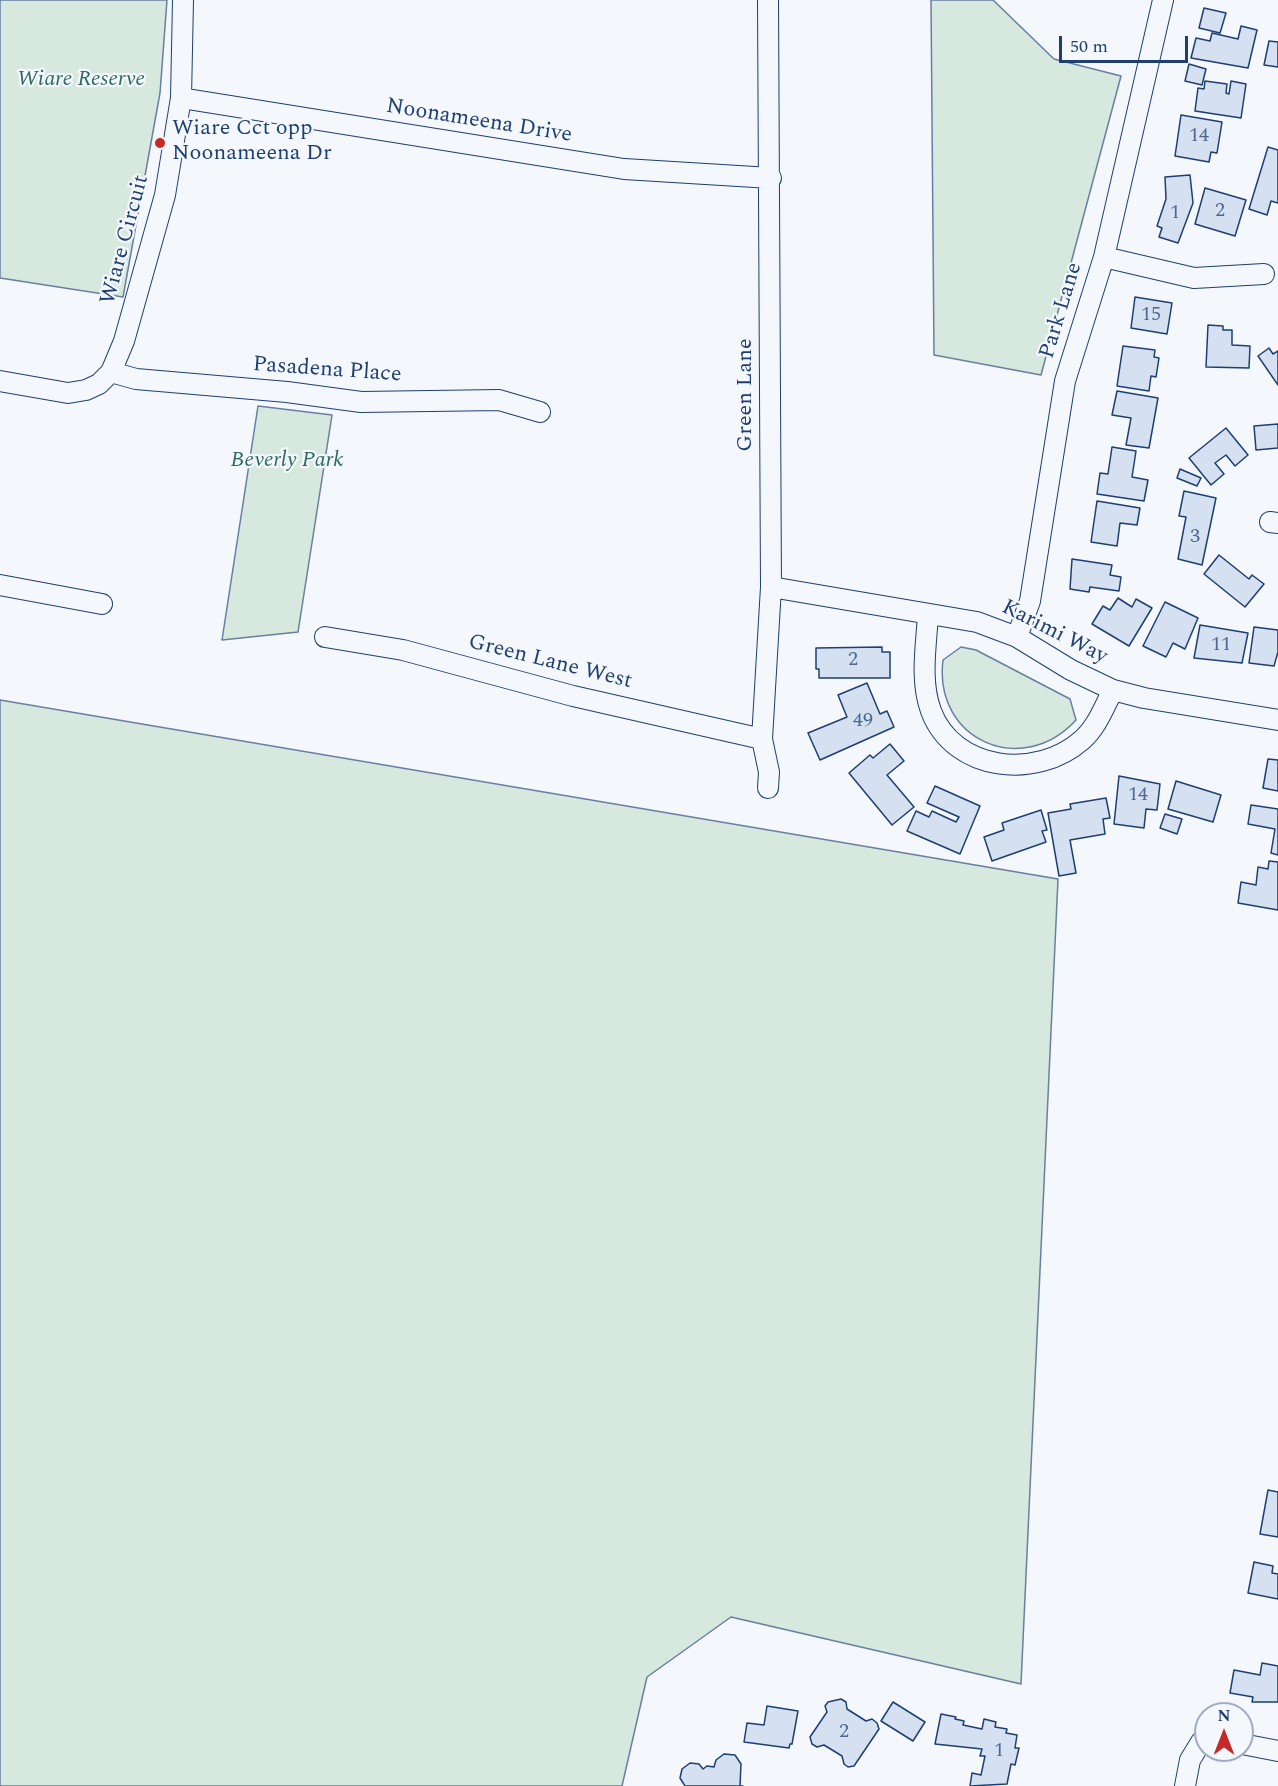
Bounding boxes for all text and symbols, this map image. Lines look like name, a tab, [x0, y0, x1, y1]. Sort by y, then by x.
scale bar	[1062, 24, 1191, 62]
text: 50 m	[1070, 33, 1108, 60]
park label: Wiare Reserve	[17, 68, 145, 94]
street label: Noonameena Drive	[384, 94, 574, 150]
place label: Wiare Cct opp Noonameena Dr	[172, 117, 332, 168]
house number: 14	[1189, 125, 1209, 149]
marker: Wiare Cct opp Noonameena Dr	[153, 136, 167, 150]
street label: Wiare Circuit	[96, 172, 156, 308]
house number: 2	[1215, 200, 1225, 224]
house number: 1	[1170, 202, 1180, 226]
street label: Park Lane	[1035, 260, 1089, 362]
house number: 15	[1141, 304, 1161, 328]
street label: Green Lane	[734, 338, 760, 452]
street label: Pasadena Place	[252, 353, 402, 389]
park label: Beverly Park	[230, 449, 344, 475]
house number: 3	[1190, 526, 1200, 550]
street label: Karimi Way	[997, 595, 1111, 671]
street label: Green Lane West	[465, 630, 635, 696]
house number: 11	[1211, 634, 1231, 658]
house number: 2	[848, 649, 858, 673]
house number: 49	[853, 710, 873, 734]
house number: 14	[1128, 784, 1148, 808]
north arrow	[1194, 1702, 1254, 1762]
text: N	[1217, 1704, 1231, 1728]
house number: 2	[839, 1721, 849, 1745]
house number: 1	[994, 1740, 1004, 1764]

